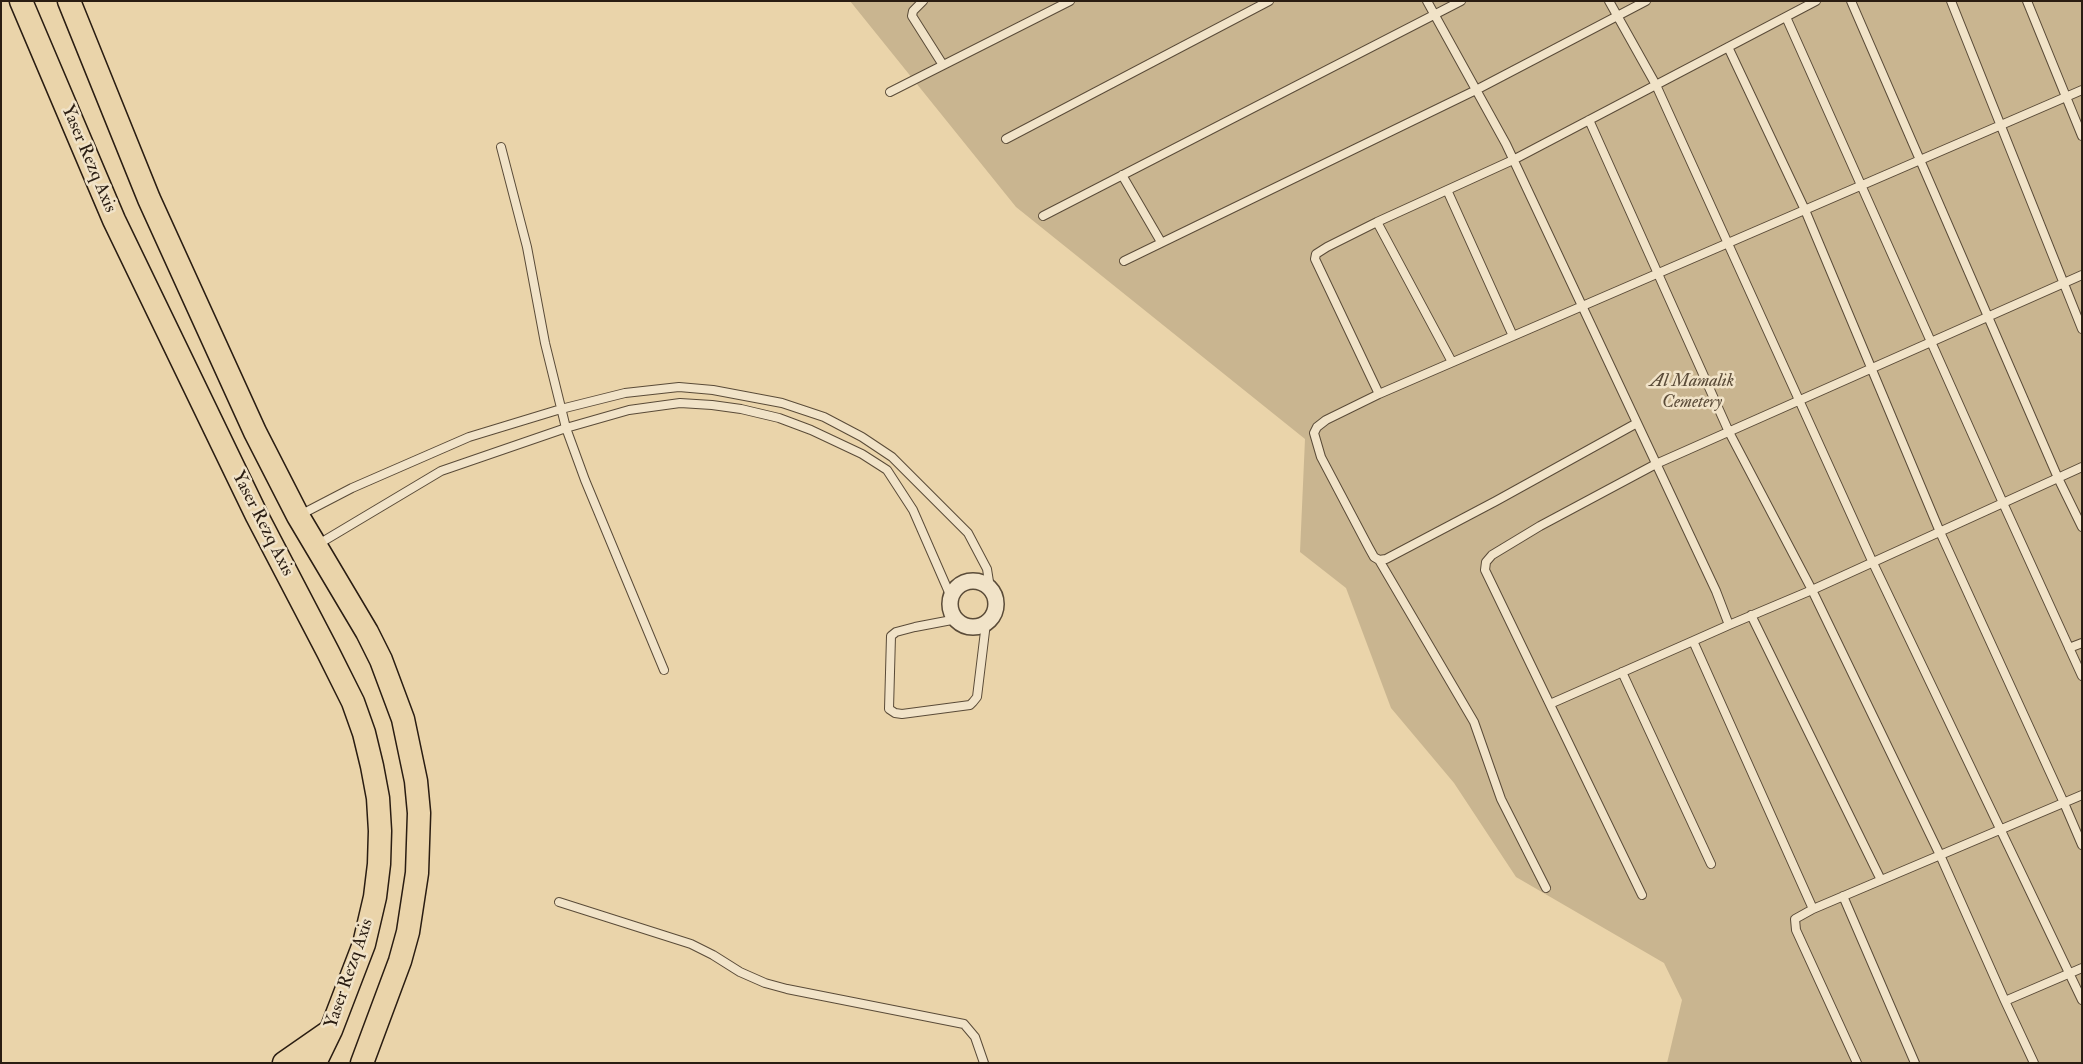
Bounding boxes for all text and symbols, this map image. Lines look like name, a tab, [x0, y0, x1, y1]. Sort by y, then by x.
street label: Yaser Rezq Axis	[56, 102, 120, 216]
park label: Al Mamalik Cemetery	[1650, 371, 1734, 414]
street label: Yaser Rezq Axis	[226, 468, 298, 580]
street label: Yaser Rezq Axis	[321, 916, 379, 1032]

